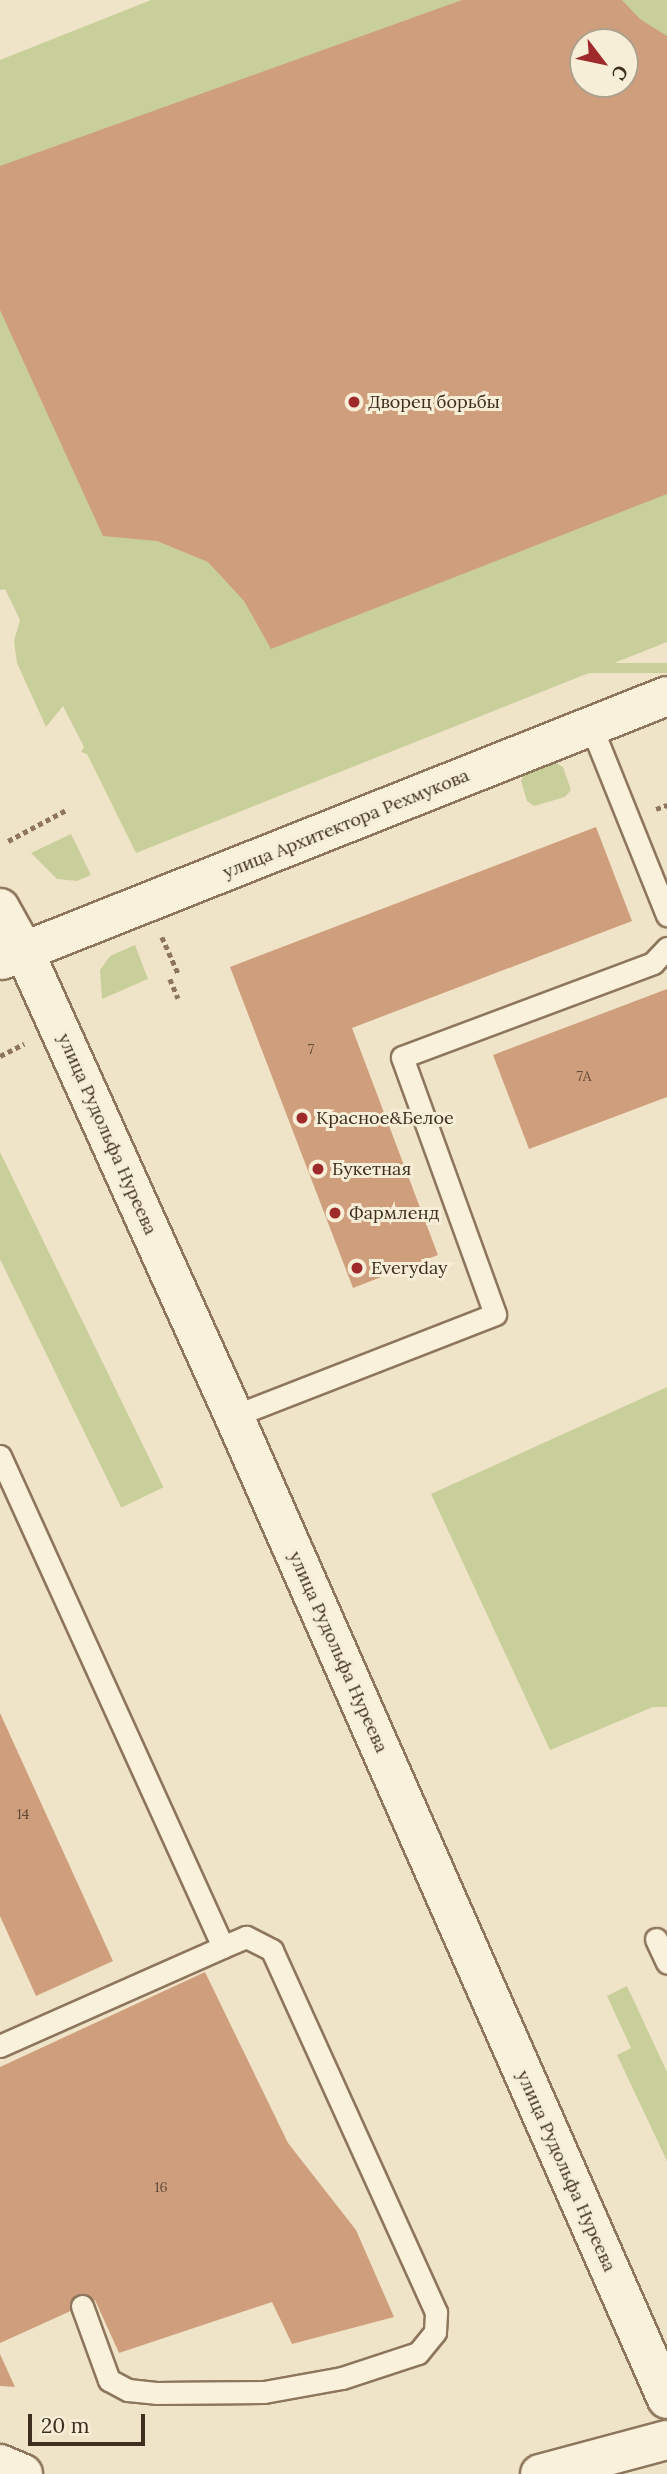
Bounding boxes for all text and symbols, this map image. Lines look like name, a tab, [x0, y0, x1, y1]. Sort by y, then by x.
north arrow	[569, 28, 639, 98]
text: С	[606, 61, 634, 85]
place label: Дворец борьбы	[368, 391, 500, 413]
marker: Дворец борьбы	[346, 394, 362, 410]
street label: улица Архитектора Рехмукова	[220, 765, 472, 883]
street label: улица Рудольфа Нуреева	[53, 1030, 161, 1238]
house number: 7	[308, 1041, 314, 1057]
house number: 7А	[577, 1068, 591, 1084]
place label: Красное&Белое	[316, 1107, 454, 1129]
marker: Красное&Белое	[294, 1110, 310, 1126]
place label: Букетная	[332, 1158, 411, 1180]
marker: Букетная	[310, 1161, 326, 1177]
place label: Фармленд	[349, 1202, 439, 1224]
marker: Фармленд	[327, 1205, 343, 1221]
place label: Everyday	[371, 1257, 448, 1279]
marker: Everyday	[349, 1260, 365, 1276]
street label: улица Рудольфа Нуреева	[284, 1548, 392, 1756]
house number: 14	[17, 1806, 29, 1822]
street label: улица Рудольфа Нуреева	[512, 2067, 620, 2275]
house number: 16	[154, 2179, 168, 2195]
scale bar	[32, 2400, 149, 2444]
text: 20 m	[41, 2412, 90, 2439]

